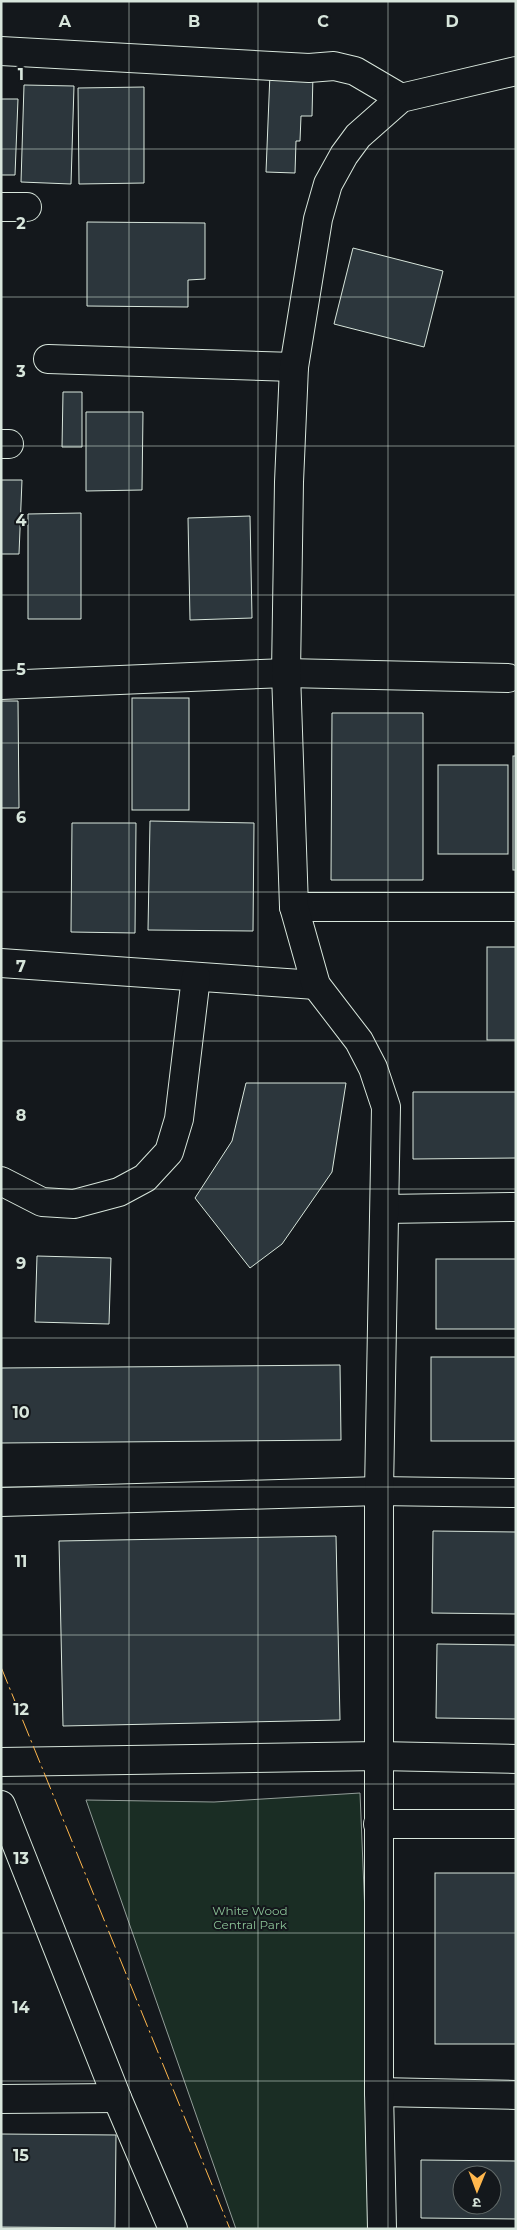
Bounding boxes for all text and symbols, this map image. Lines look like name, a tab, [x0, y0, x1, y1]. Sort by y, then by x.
text: A	[58, 12, 72, 31]
text: B	[188, 12, 200, 31]
text: C	[317, 12, 329, 31]
text: D	[445, 12, 459, 31]
text: 1	[18, 65, 24, 84]
text: 2	[16, 214, 26, 233]
text: 3	[15, 362, 26, 381]
text: 4	[15, 511, 27, 530]
text: 5	[16, 660, 26, 679]
text: 6	[16, 808, 26, 827]
text: 7	[16, 957, 26, 976]
text: 8	[16, 1106, 26, 1125]
text: 9	[16, 1254, 26, 1273]
text: 10	[12, 1403, 30, 1422]
text: 11	[15, 1552, 27, 1571]
text: 12	[13, 1700, 29, 1719]
text: 13	[13, 1849, 29, 1868]
park label: White Wood Central Park	[212, 1903, 288, 1932]
text: 14	[12, 1998, 30, 2017]
text: 15	[13, 2146, 29, 2165]
north arrow	[452, 2165, 502, 2215]
text: उ	[472, 2194, 481, 2212]

